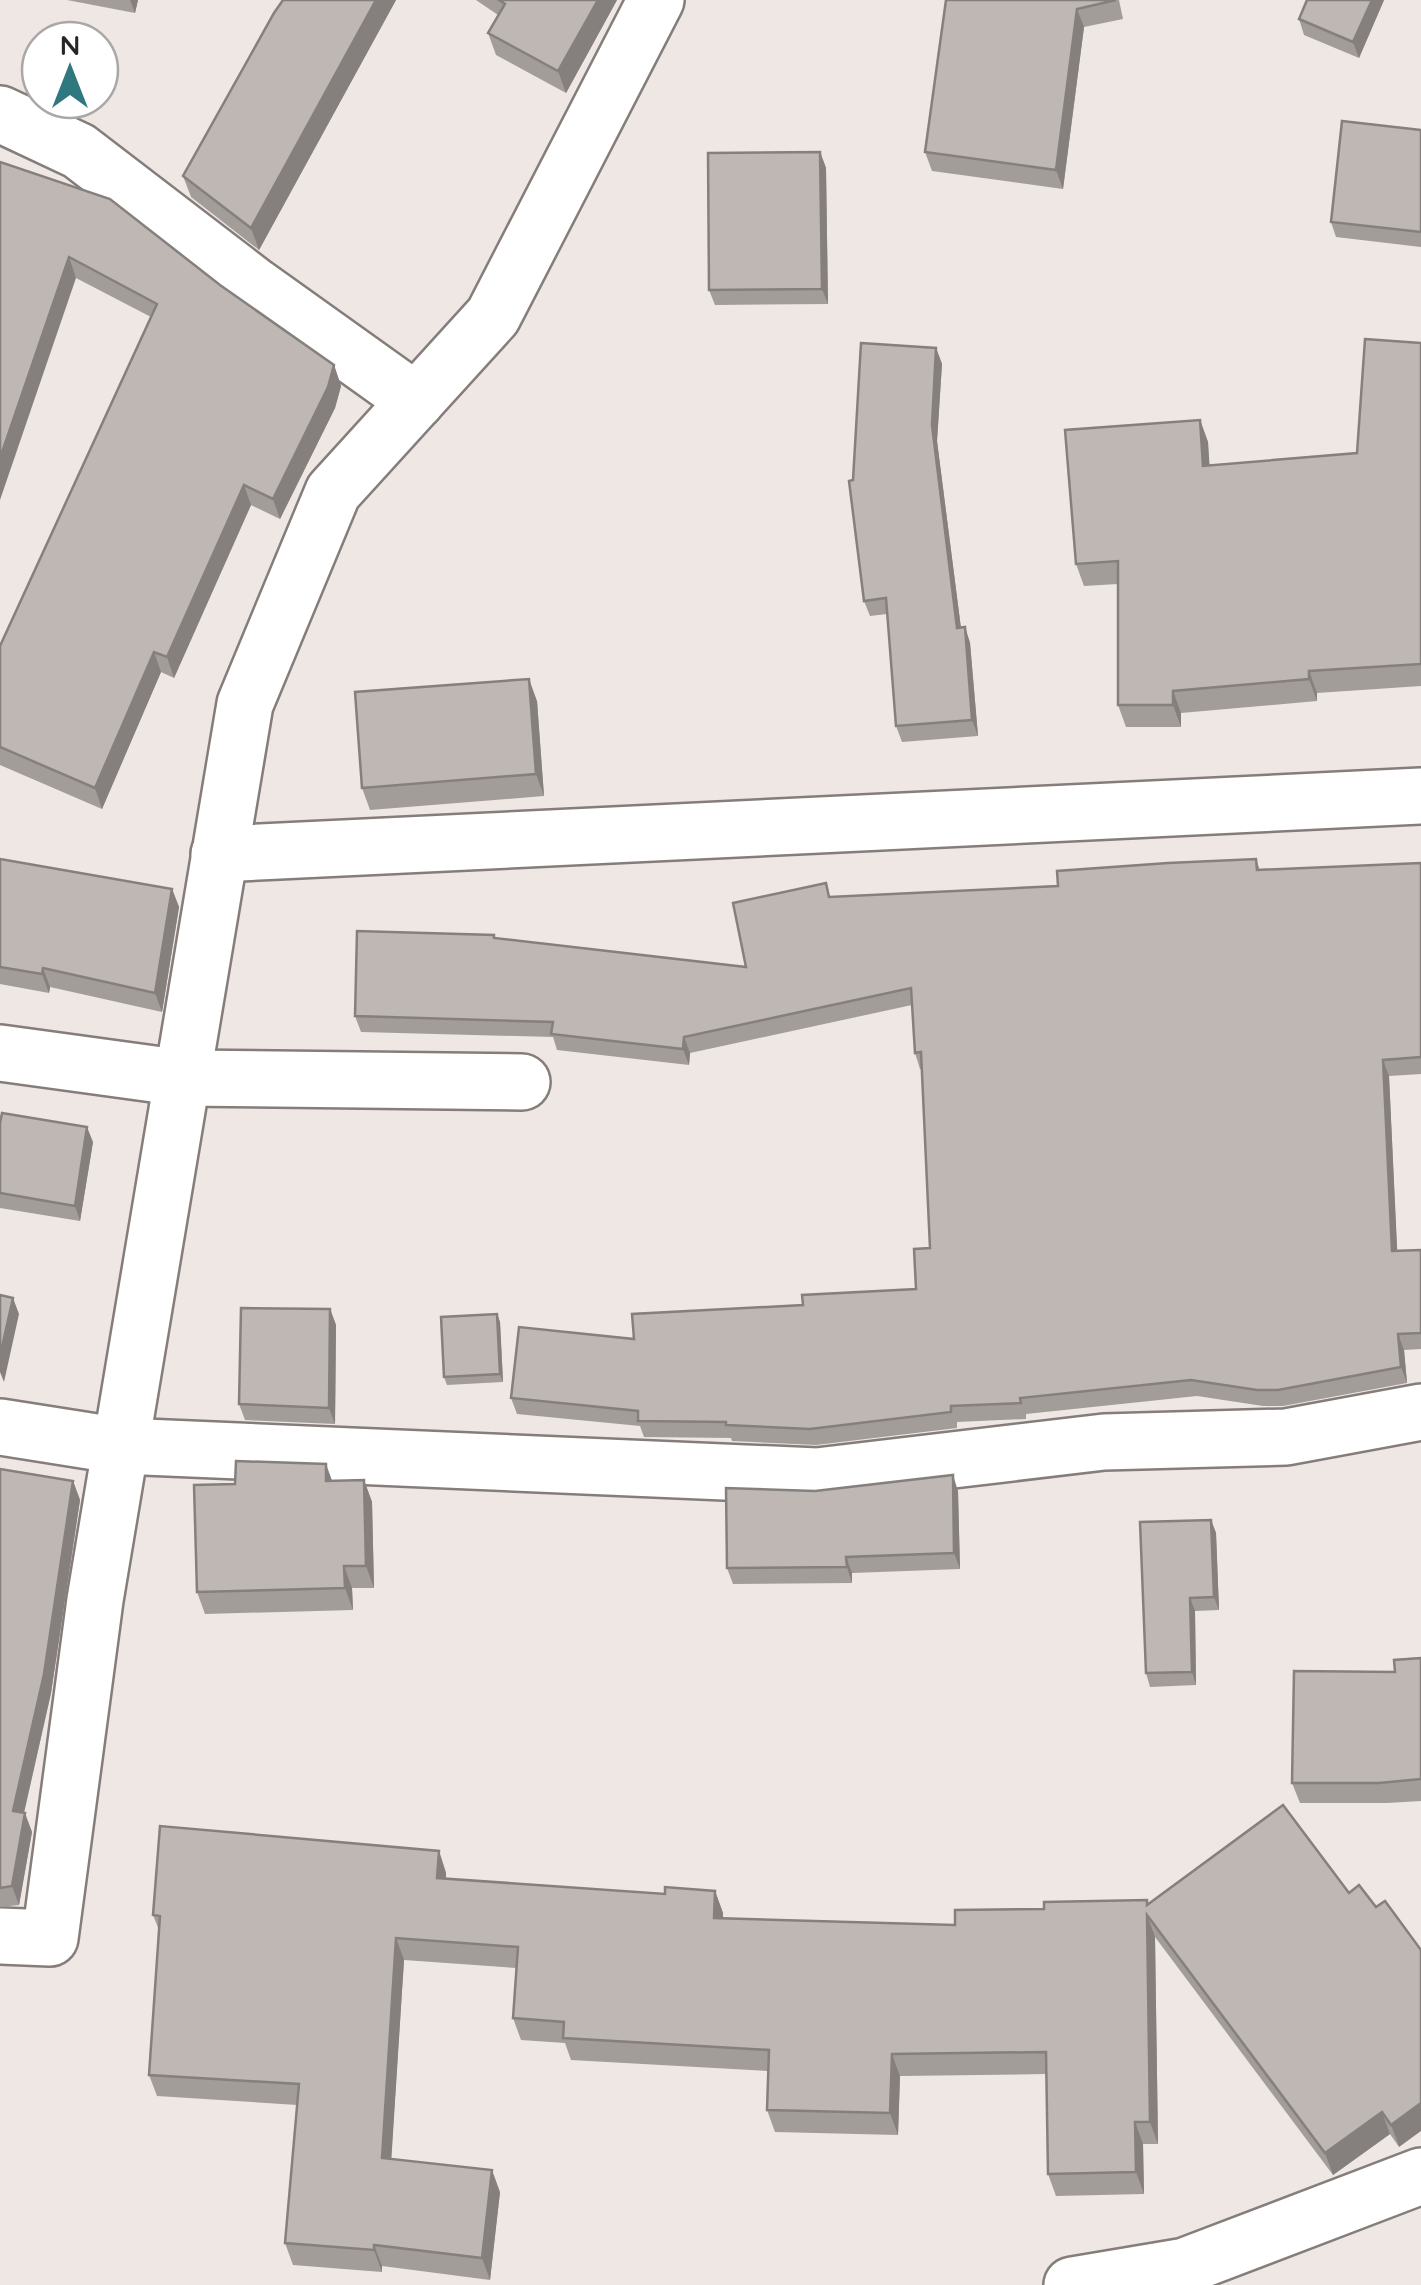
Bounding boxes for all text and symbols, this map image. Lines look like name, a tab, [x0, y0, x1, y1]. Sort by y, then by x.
north arrow	[20, 20, 120, 120]
text: N	[60, 27, 80, 62]

